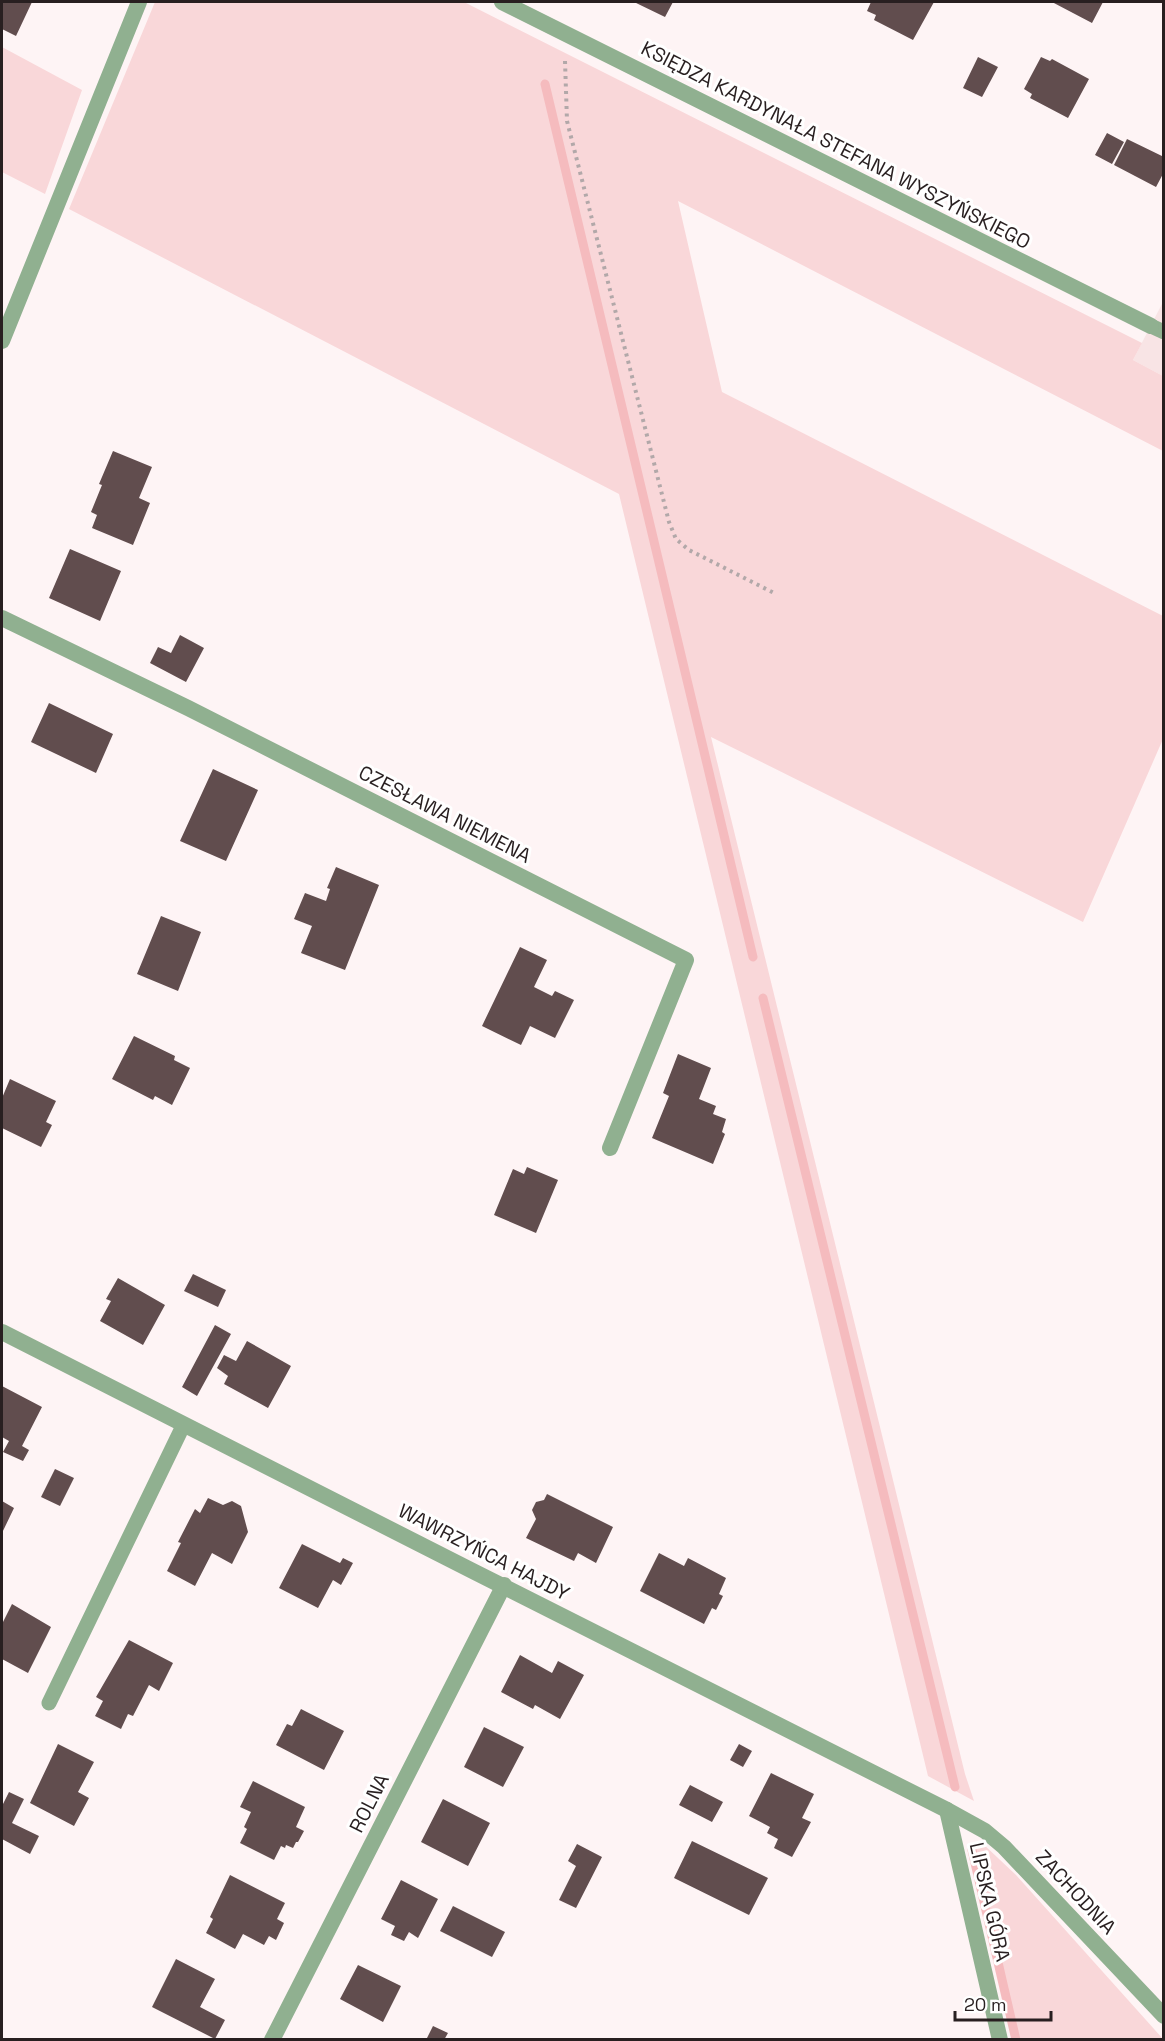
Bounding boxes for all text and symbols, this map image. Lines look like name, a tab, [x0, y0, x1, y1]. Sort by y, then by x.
street label: KSIĘDZA KARDYNAŁA STEFANA WYSZYŃSKIEGO	[637, 35, 1035, 255]
street label: CZESŁAWA NIEMENA	[354, 759, 536, 869]
street label: WAWRZYŃCA HAJDY	[394, 1498, 574, 1606]
street label: ROLNA	[343, 1769, 395, 1837]
street label: LIPSKA GÓRA	[964, 1840, 1016, 1965]
street label: ZACHODNIA	[1030, 1844, 1122, 1940]
scale bar	[955, 1984, 1051, 2022]
text: 20 m	[964, 1993, 1007, 2016]

